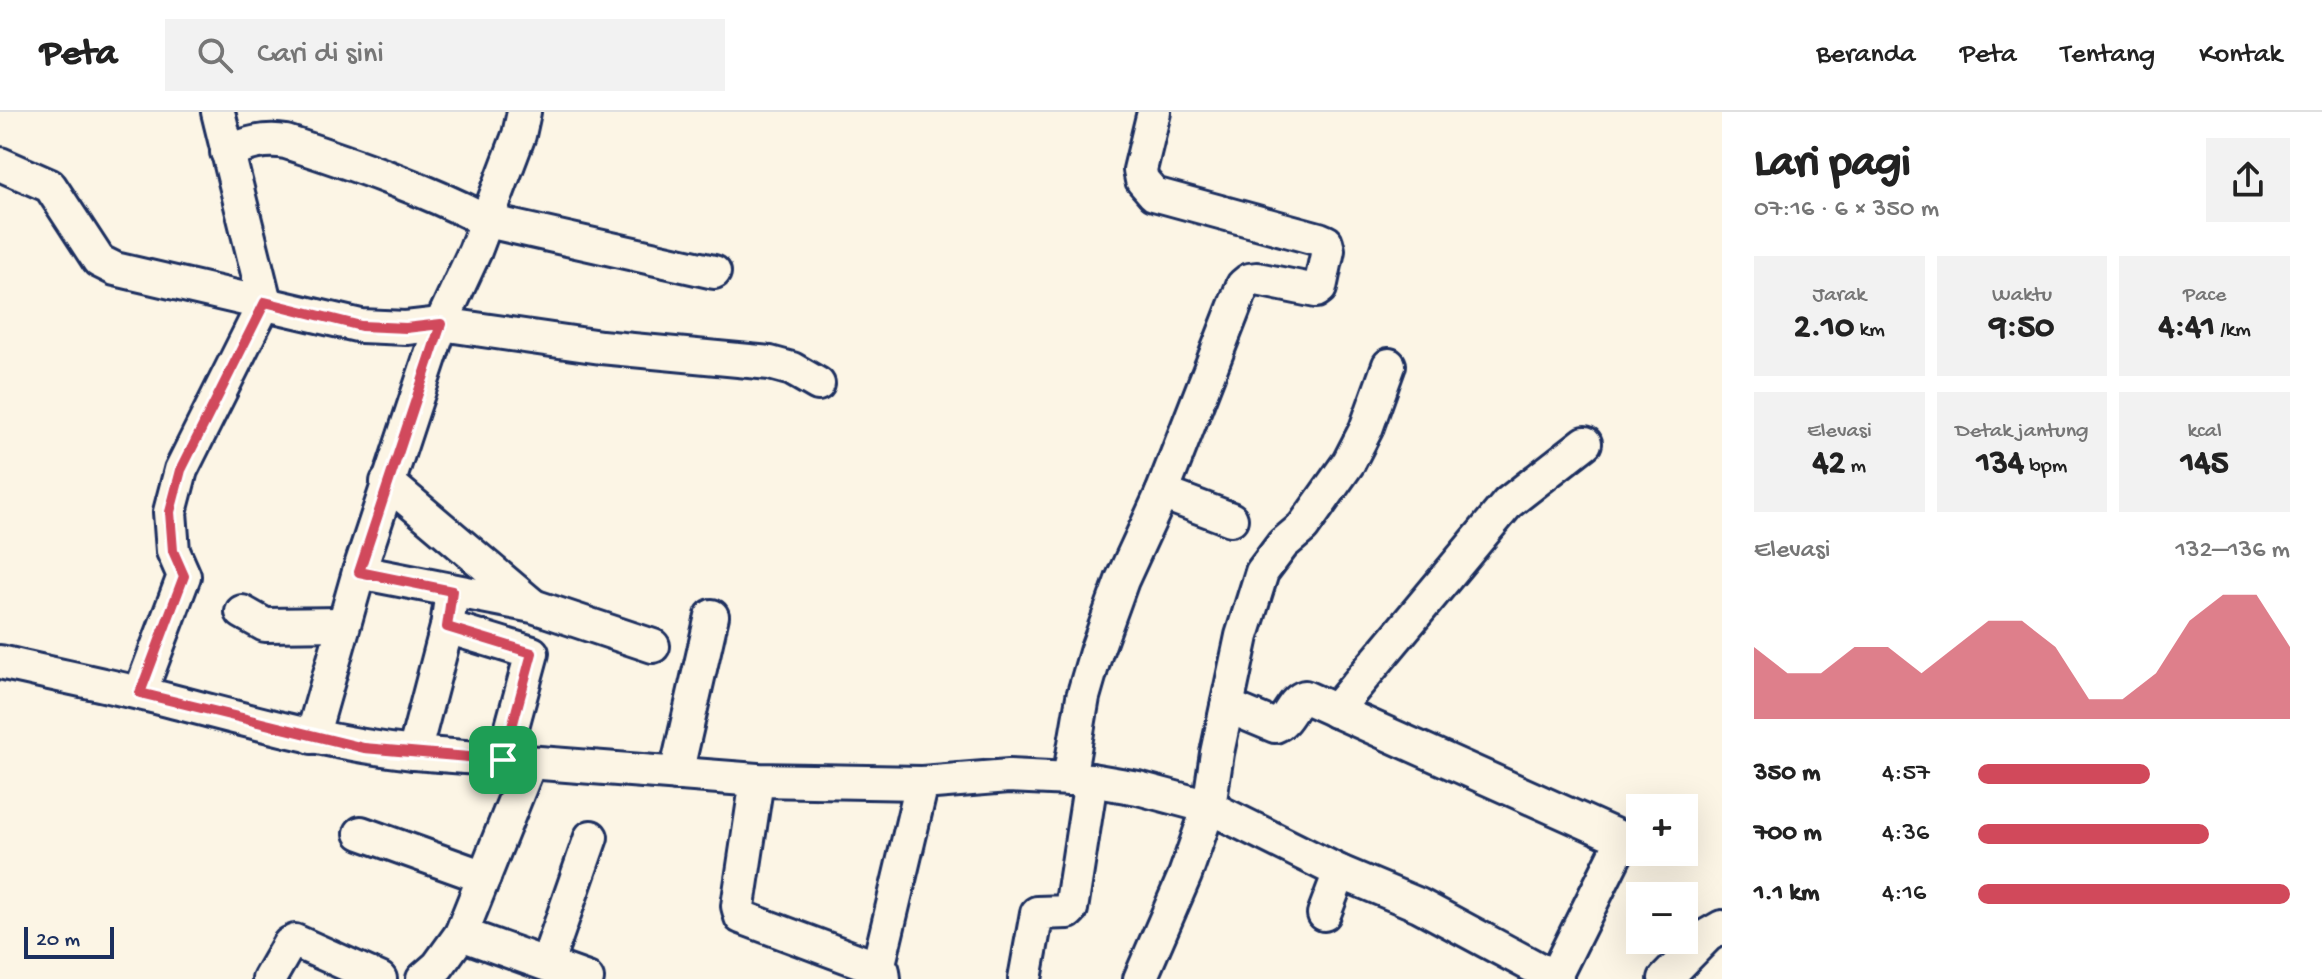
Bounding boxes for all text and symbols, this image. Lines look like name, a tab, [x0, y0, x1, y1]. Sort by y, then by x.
search box	[165, 19, 725, 91]
text: Peta	[40, 33, 117, 77]
icon: search	[193, 33, 237, 77]
text: Cari di sini	[257, 38, 384, 73]
text: Beranda	[1816, 39, 1916, 72]
text: Peta	[1960, 39, 2017, 72]
text: Tentang	[2061, 39, 2155, 72]
text: Kontak	[2199, 39, 2282, 72]
button: share	[2206, 138, 2290, 222]
text: Lari pagi	[1754, 139, 1911, 191]
text: 07:16 · 6 × 350 m	[1754, 195, 1939, 226]
text: Jarak	[1812, 283, 1866, 309]
text: Waktu	[1992, 283, 2052, 309]
text: Pace	[2183, 283, 2226, 309]
text: 2.10	[1794, 309, 1854, 349]
text: 9:50	[1990, 309, 2054, 349]
text: 4:41	[2158, 309, 2215, 349]
text: km	[1854, 318, 1885, 344]
text: /km	[2215, 318, 2251, 344]
text: Elevasi	[1807, 419, 1872, 445]
text: Detak jantung	[1955, 419, 2089, 445]
text: kcal	[2187, 419, 2222, 445]
text: 42	[1813, 445, 1845, 485]
text: 134	[1977, 445, 2024, 485]
text: 145	[2181, 445, 2229, 485]
text: m	[1845, 454, 1866, 480]
text: bpm	[2024, 454, 2067, 480]
text: Elevasi	[1754, 536, 1830, 567]
text: 132–136 m	[2176, 536, 2290, 567]
pin	[469, 726, 537, 794]
icon: arrive	[481, 738, 525, 782]
text: 350 m	[1754, 759, 1821, 790]
text: 4:57	[1882, 759, 1930, 790]
map controls	[1626, 794, 1698, 954]
button: +	[1626, 794, 1698, 866]
text: 700 m	[1754, 819, 1822, 850]
text: 4:36	[1882, 819, 1929, 850]
text: 1.1 km	[1754, 879, 1819, 910]
text: 4:16	[1882, 879, 1926, 910]
button: −	[1626, 882, 1698, 954]
scale bar	[24, 923, 114, 959]
text: 20 m	[36, 928, 80, 954]

